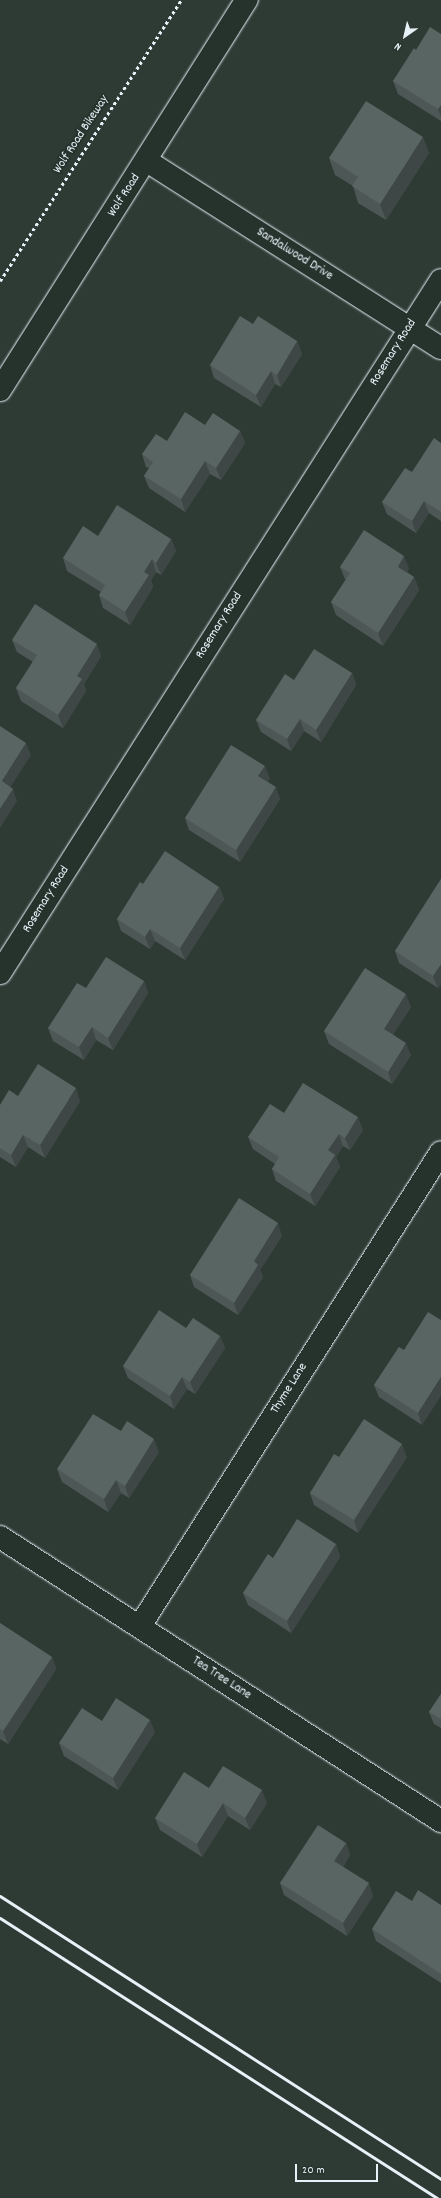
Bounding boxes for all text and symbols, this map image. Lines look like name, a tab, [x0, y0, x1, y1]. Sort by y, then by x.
north arrow	[385, 16, 425, 56]
text: N	[392, 38, 405, 54]
street label: Wolf Road Bikeway	[51, 93, 113, 177]
street label: Wolf Road	[105, 172, 145, 220]
street label: Sandalwood Drive	[253, 225, 335, 285]
street label: Rosemary Road	[367, 317, 421, 389]
street label: Rosemary Road	[193, 590, 247, 662]
street label: Rosemary Road	[20, 864, 74, 936]
street label: Thyme Lane	[268, 1361, 312, 1417]
street label: Tea Tree Lane	[188, 1654, 254, 1704]
scale bar	[297, 2156, 380, 2182]
text: 20 m	[302, 2162, 325, 2179]

